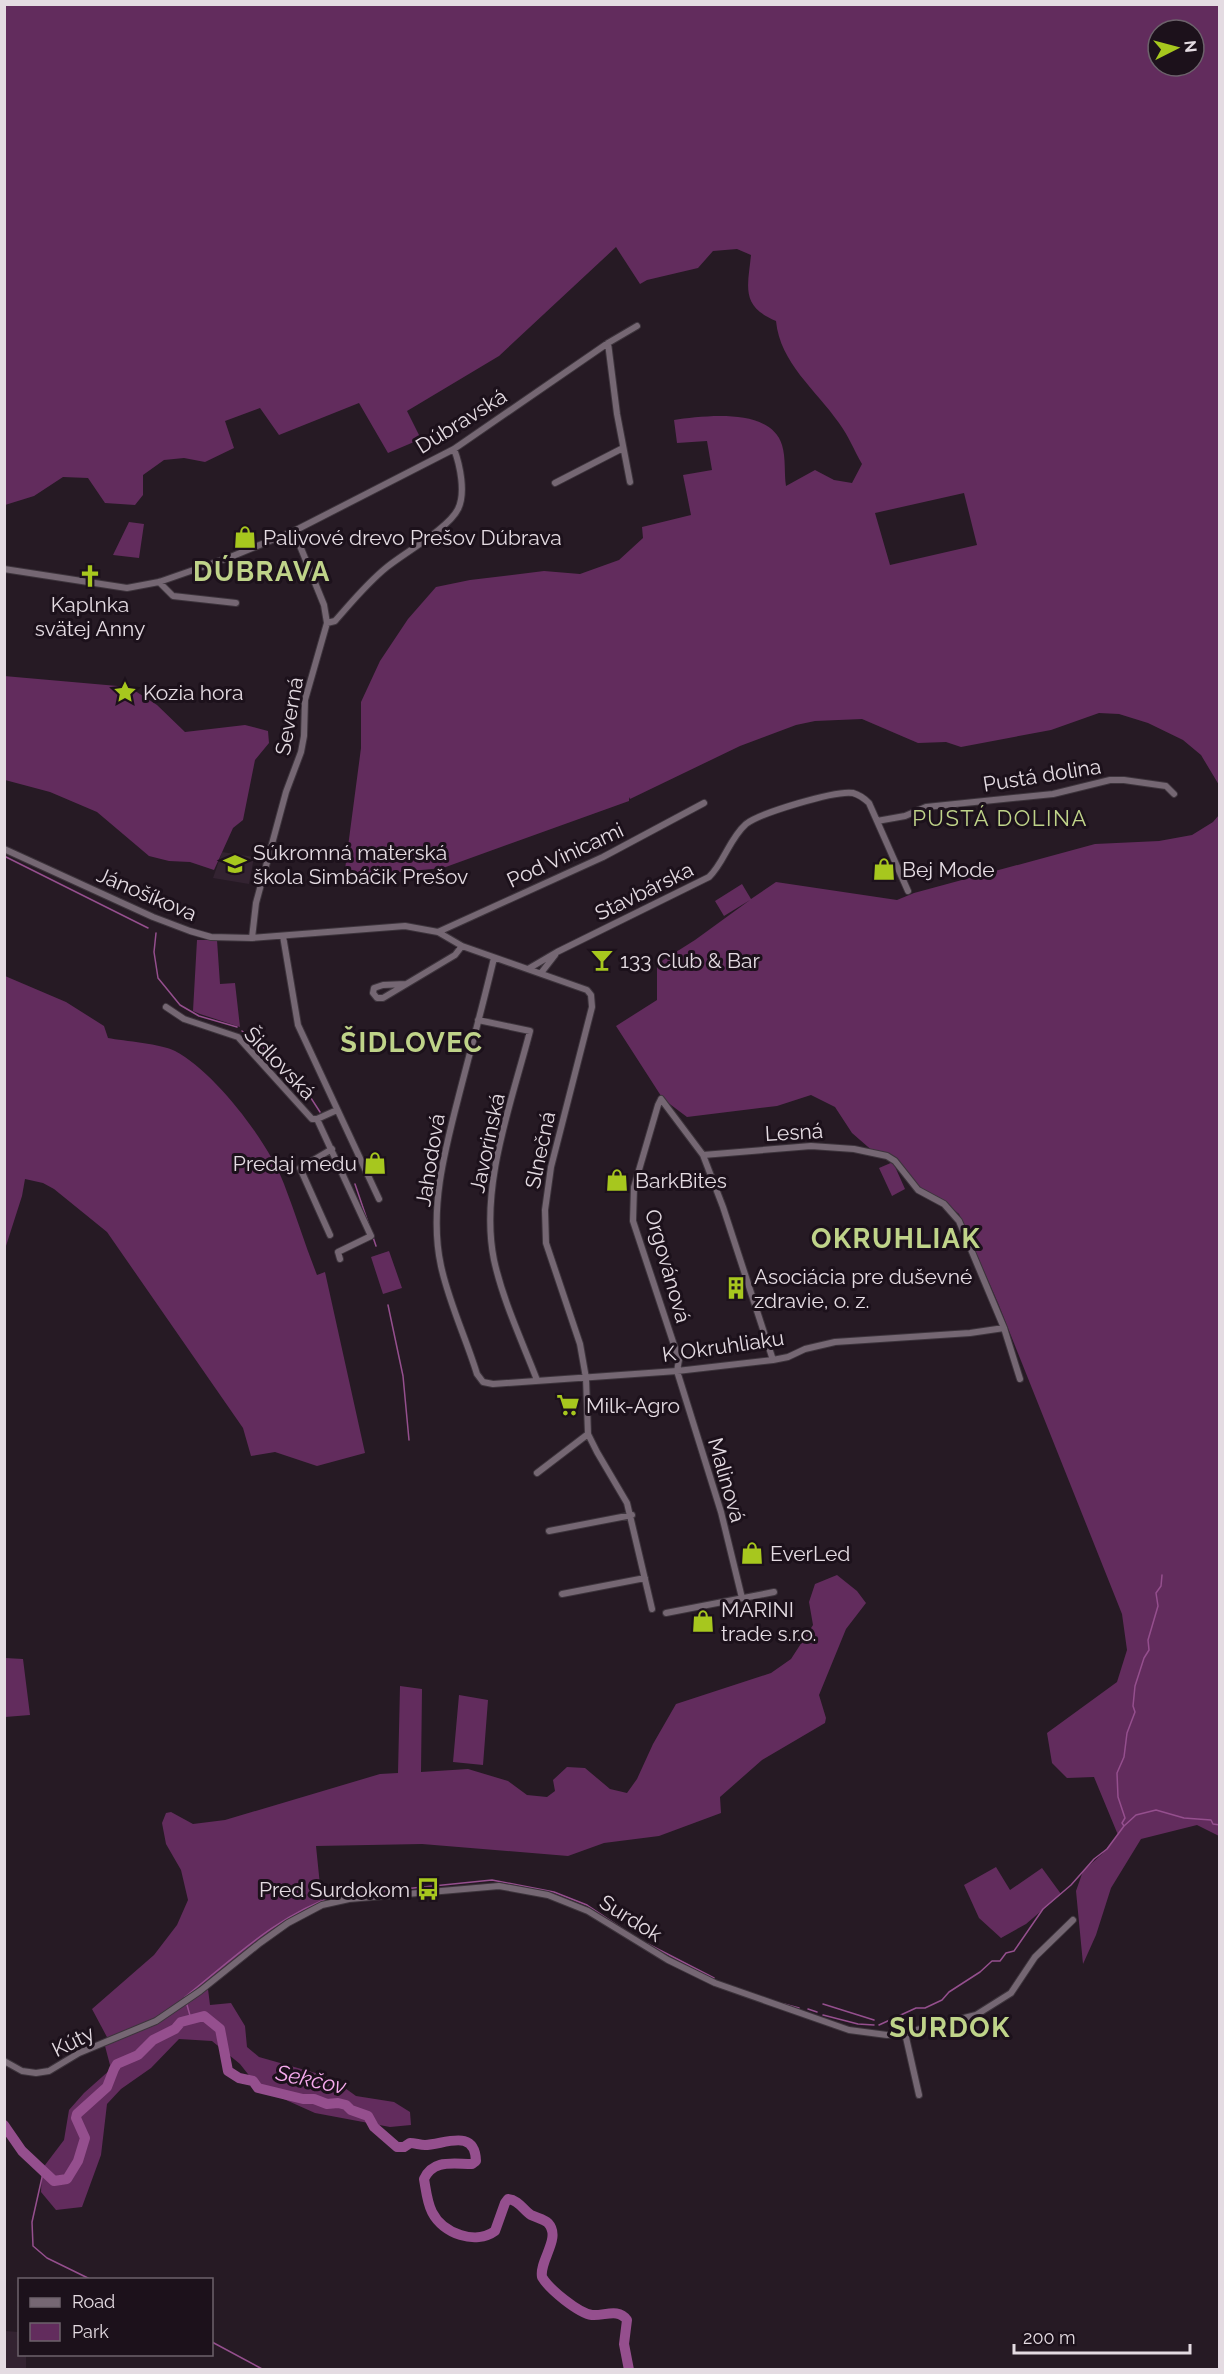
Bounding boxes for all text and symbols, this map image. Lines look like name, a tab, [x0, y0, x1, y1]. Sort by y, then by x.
north arrow	[1146, 18, 1206, 78]
text: N	[1180, 39, 1201, 54]
street label: Dúbravská	[411, 383, 511, 459]
shop icon: Palivové drevo Prešov Dúbrava	[232, 524, 258, 550]
place label: Palivové drevo Prešov Dúbrava	[263, 525, 562, 550]
district label: DÚBRAVA	[193, 555, 331, 587]
church icon: Kaplnka svätej Anny	[77, 563, 103, 589]
place label: Kaplnka svätej Anny	[35, 592, 145, 641]
street label: Severná	[270, 675, 308, 757]
place icon: Kozia hora	[112, 679, 138, 705]
place label: Kozia hora	[143, 680, 243, 705]
street label: Pustá dolina	[981, 753, 1103, 797]
district label: PUSTÁ DOLINA	[912, 805, 1088, 831]
street label: Pod Vinicami	[503, 817, 627, 893]
place label: Súkromná materská škola Simbáčik Prešov	[253, 840, 468, 889]
school or university icon: Súkromná materská škola Simbáčik Prešov	[222, 851, 248, 877]
street label: Stavbárska	[591, 856, 697, 926]
shop icon: Bej Mode	[871, 856, 897, 882]
place label: Bej Mode	[902, 857, 995, 882]
street label: Jánošíkova	[93, 862, 201, 926]
bar icon: 133 Club & Bar	[589, 947, 615, 973]
place label: 133 Club & Bar	[620, 948, 760, 973]
street label: Šidlovská	[239, 1021, 321, 1105]
district label: ŠIDLOVEC	[340, 1025, 484, 1058]
street label: Javorinská	[464, 1091, 510, 1195]
street label: Slnečná	[520, 1109, 560, 1191]
street label: Jahodová	[410, 1112, 450, 1208]
street label: Lesná	[764, 1118, 824, 1146]
shop icon: Predaj medu	[362, 1150, 388, 1176]
place label: Predaj medu	[233, 1151, 357, 1176]
shop icon: BarkBites	[604, 1167, 630, 1193]
place label: BarkBites	[635, 1168, 727, 1193]
street label: Orgovánová	[640, 1206, 696, 1326]
district label: OKRUHLIAK	[811, 1223, 981, 1254]
place label: Asociácia pre duševné zdravie, o. z.	[754, 1264, 972, 1313]
building icon: Asociácia pre duševné zdravie, o. z.	[723, 1275, 749, 1301]
street label: K Okruhliaku	[660, 1325, 786, 1367]
supermarket icon: Milk-Agro	[555, 1392, 581, 1418]
place label: Milk-Agro	[586, 1393, 680, 1418]
street label: Malinová	[703, 1435, 751, 1525]
shop icon: EverLed	[739, 1540, 765, 1566]
place label: EverLed	[770, 1541, 850, 1566]
place label: MARINI trade s.r.o.	[721, 1597, 817, 1646]
shop icon: MARINI trade s.r.o.	[690, 1608, 716, 1634]
bus stop icon: Pred Surdokom	[415, 1876, 441, 1902]
place label: Pred Surdokom	[259, 1877, 410, 1902]
street label: Surdok	[595, 1889, 667, 1947]
district label: SURDOK	[889, 2012, 1011, 2043]
street label: Kúty	[48, 2020, 98, 2062]
water label: Sekčov	[273, 2059, 349, 2099]
legend	[18, 2278, 213, 2356]
text: Road	[72, 2291, 115, 2312]
scale bar	[1014, 2317, 1190, 2355]
text: Park	[72, 2321, 109, 2342]
text: 200 m	[1023, 2327, 1076, 2348]

